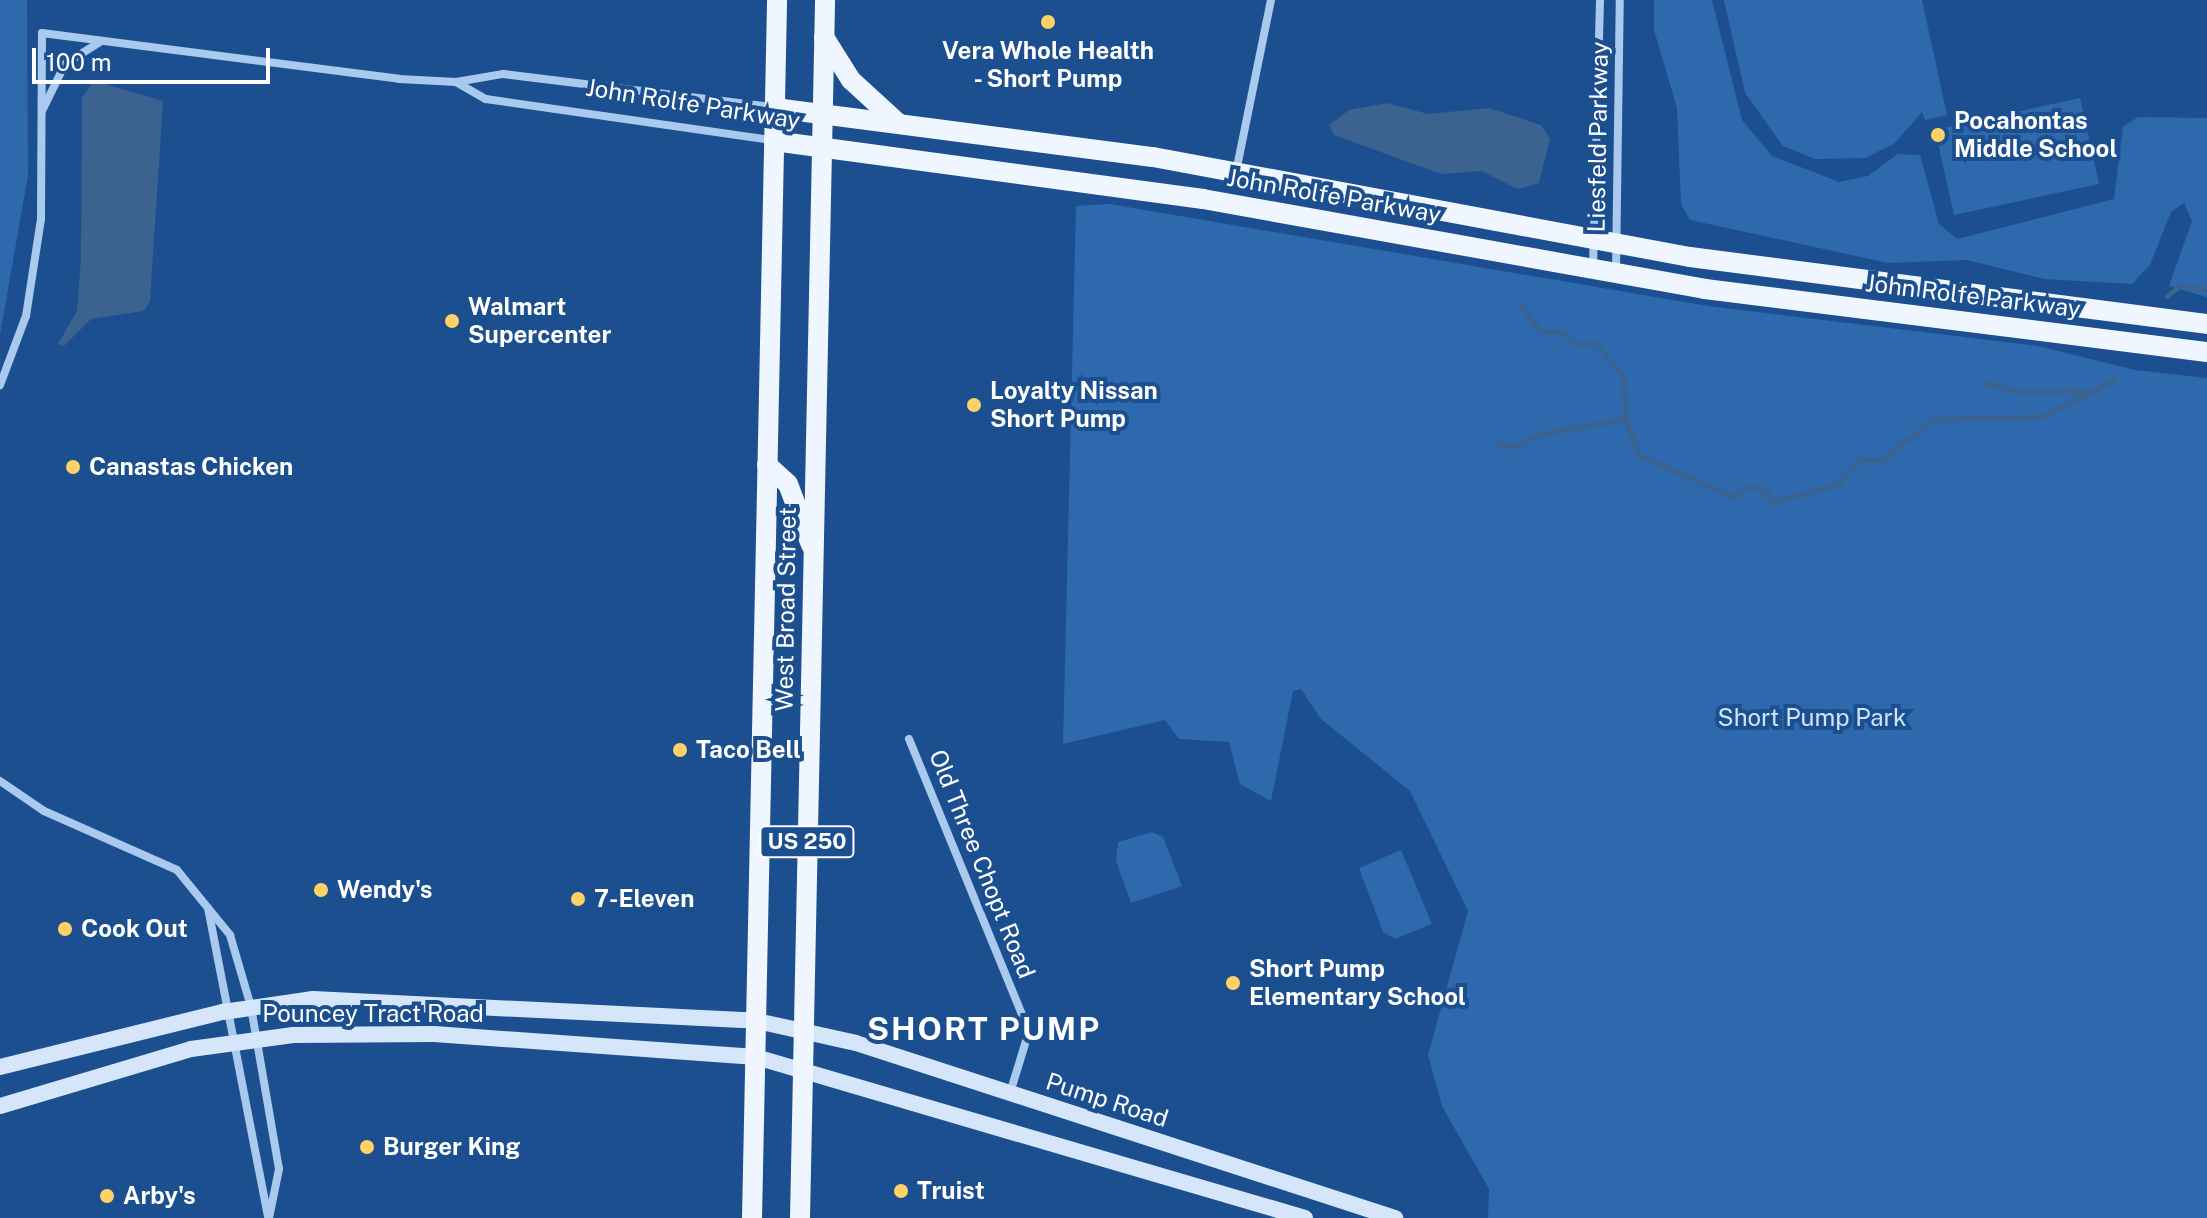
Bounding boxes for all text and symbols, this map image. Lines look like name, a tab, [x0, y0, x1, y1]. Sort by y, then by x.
marker: Vera Whole Health - Short Pump	[1037, 11, 1059, 33]
scale bar	[36, 32, 274, 82]
place label: Vera Whole Health - Short Pump	[942, 37, 1154, 93]
street label: Liesfeld Parkway	[1582, 41, 1614, 233]
text: 100 m	[46, 48, 112, 76]
street label: John Rolfe Parkway	[584, 73, 802, 135]
place label: Pocahontas Middle School	[1954, 107, 2117, 163]
marker: Pocahontas Middle School	[1929, 126, 1947, 144]
street label: John Rolfe Parkway	[1225, 163, 1443, 229]
street label: John Rolfe Parkway	[1864, 268, 2082, 324]
place label: Walmart Supercenter	[468, 293, 611, 349]
marker: Walmart Supercenter	[443, 312, 461, 330]
place label: Loyalty Nissan Short Pump	[990, 377, 1158, 433]
marker: Loyalty Nissan Short Pump	[965, 396, 983, 414]
place label: Canastas Chicken	[89, 453, 293, 481]
marker: Canastas Chicken	[64, 458, 82, 476]
street label: West Broad Street	[770, 506, 802, 712]
park label: Short Pump Park	[1717, 704, 1907, 732]
place label: Taco Bell	[696, 736, 801, 764]
marker: Taco Bell	[671, 741, 689, 759]
street label: Old Three Chopt Road	[923, 745, 1041, 983]
road number: US 250	[759, 824, 855, 860]
place label: Wendy's	[337, 876, 433, 904]
marker: Wendy's	[312, 881, 330, 899]
place label: 7-Eleven	[594, 885, 694, 913]
marker: 7-Eleven	[569, 890, 587, 908]
place label: Cook Out	[81, 915, 188, 943]
marker: Cook Out	[56, 920, 74, 938]
place label: Short Pump Elementary School	[1249, 955, 1466, 1011]
marker: Short Pump Elementary School	[1224, 974, 1242, 992]
street label: Pouncey Tract Road	[262, 1000, 484, 1028]
district label: SHORT PUMP	[867, 1010, 1101, 1048]
street label: Pump Road	[1042, 1067, 1172, 1133]
place label: Burger King	[383, 1133, 520, 1161]
marker: Burger King	[358, 1138, 376, 1156]
place label: Truist	[917, 1177, 985, 1205]
place label: Arby's	[123, 1182, 196, 1210]
marker: Truist	[892, 1182, 910, 1200]
marker: Arby's	[98, 1187, 116, 1205]

